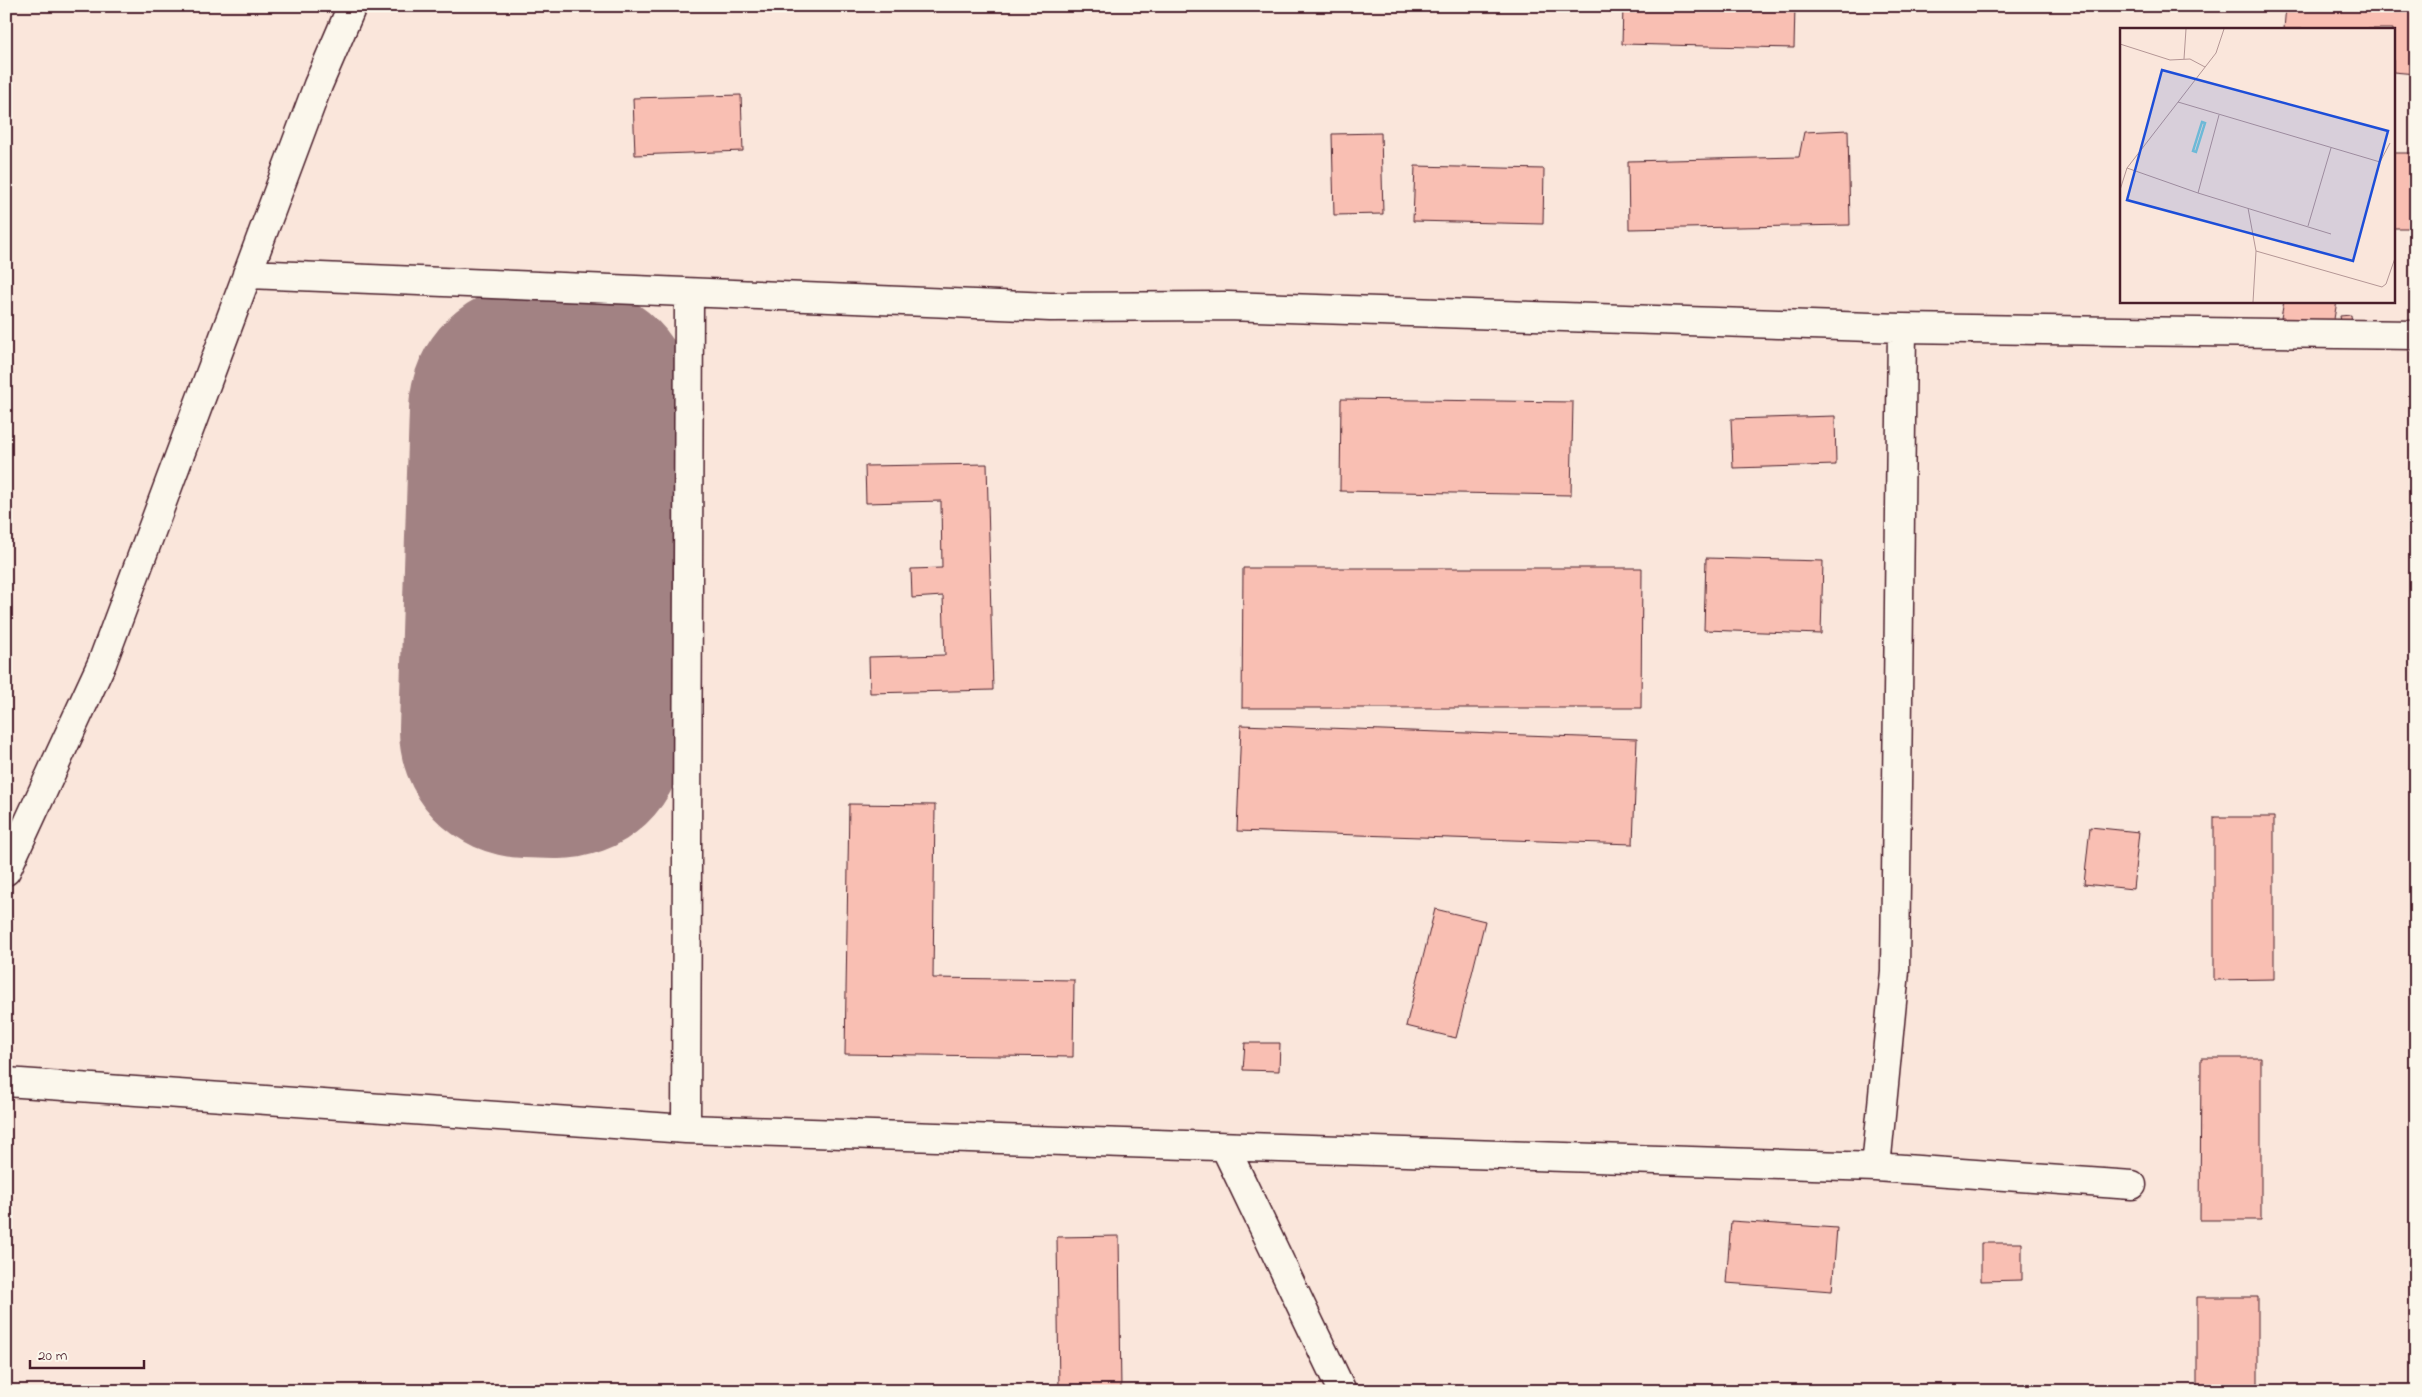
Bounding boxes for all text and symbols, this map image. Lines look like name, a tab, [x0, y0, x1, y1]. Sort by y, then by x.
inset map	[2120, 28, 2394, 302]
scale bar	[30, 1337, 144, 1369]
text: 20 m	[38, 1345, 68, 1367]

